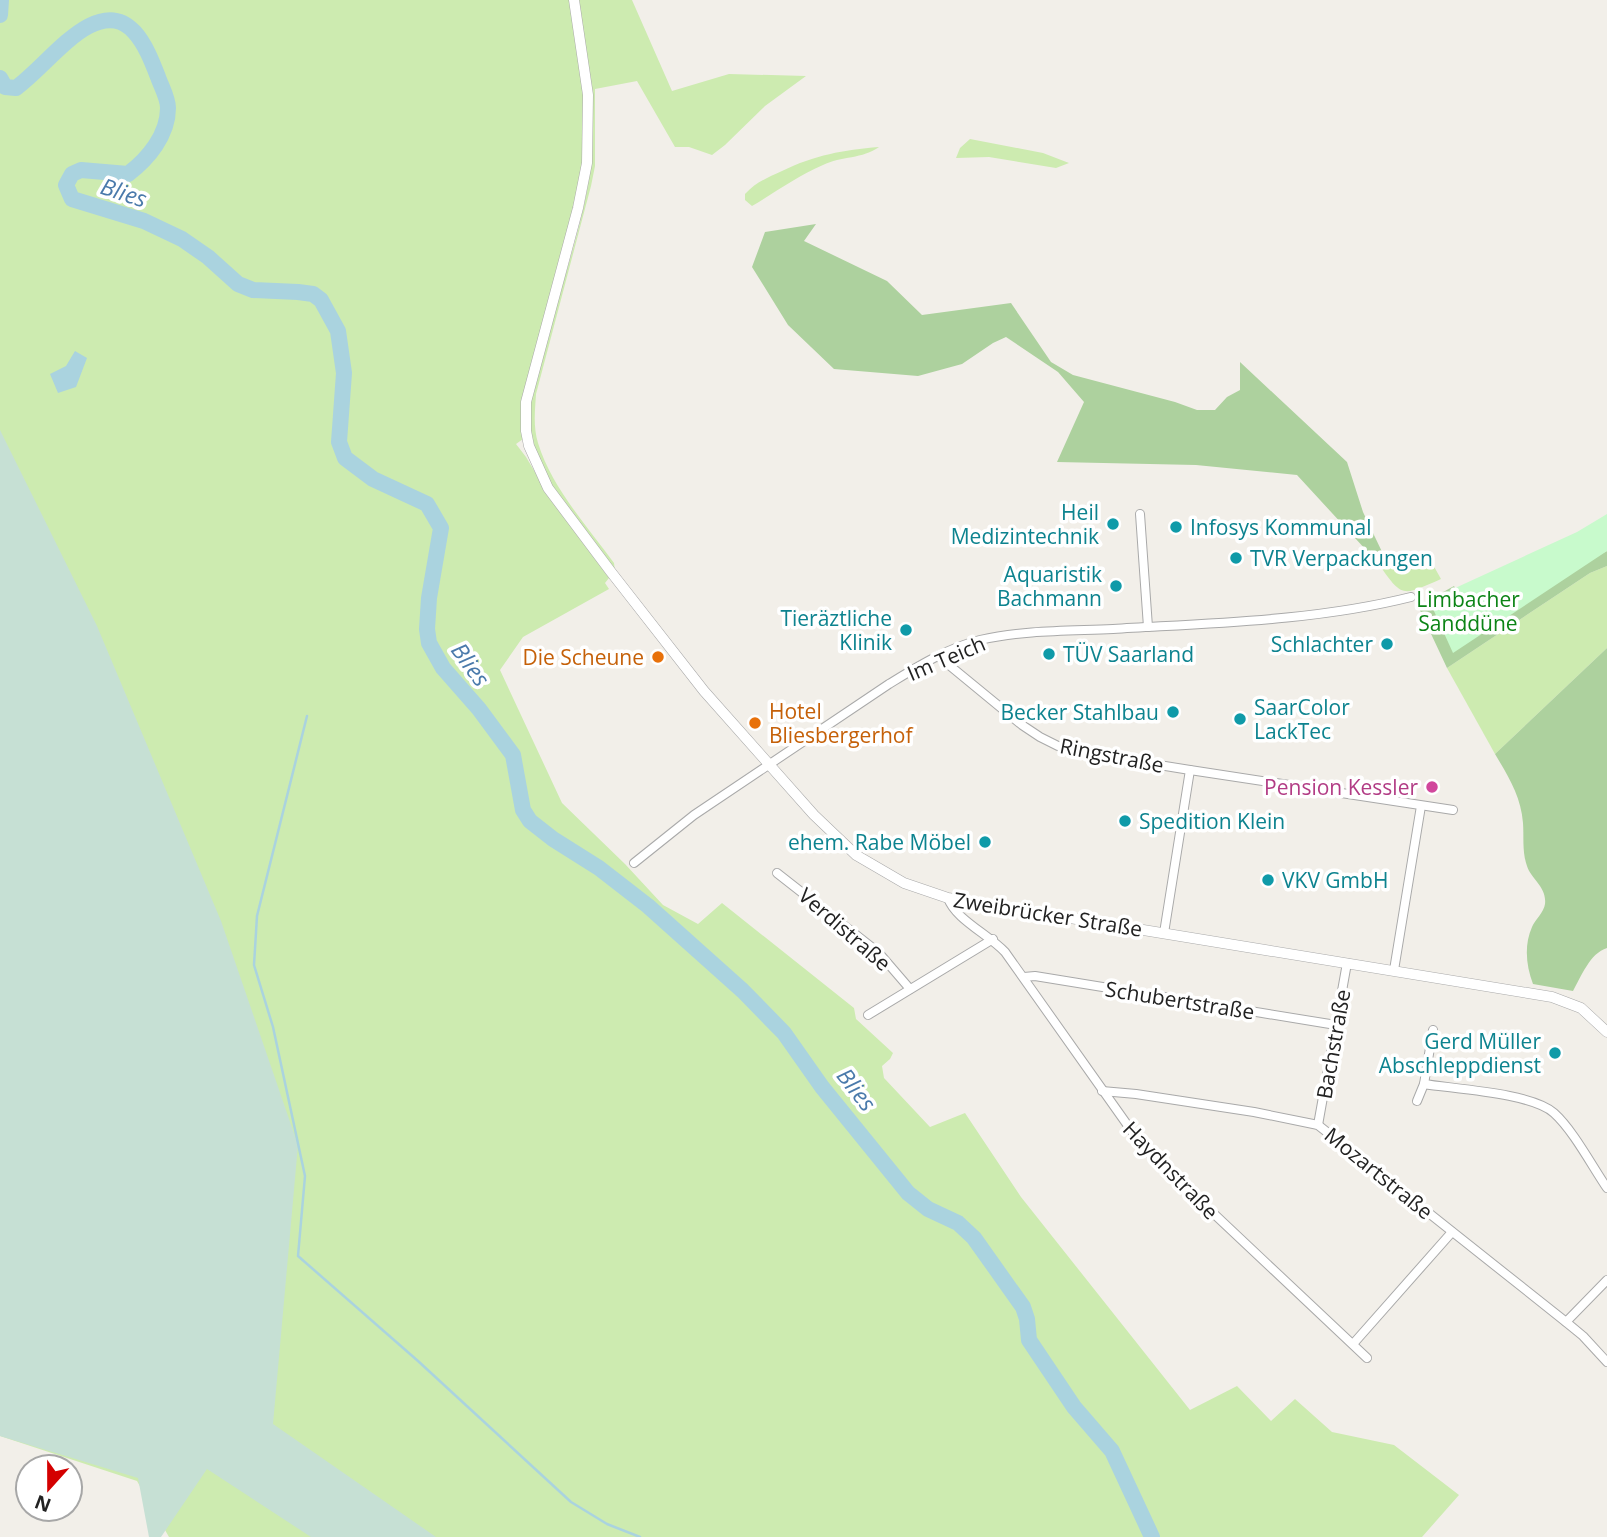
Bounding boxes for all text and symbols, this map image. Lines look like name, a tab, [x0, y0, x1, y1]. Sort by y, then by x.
water label: Blies	[97, 170, 151, 214]
place label: Heil Medizintechnik	[951, 498, 1099, 550]
place label: Infosys Kommunal	[1190, 513, 1372, 541]
marker: Heil Medizintechnik	[1105, 516, 1121, 532]
marker: Infosys Kommunal	[1168, 519, 1184, 535]
place label: TVR Verpackungen	[1250, 544, 1433, 572]
marker: TVR Verpackungen	[1228, 550, 1244, 566]
place label: Aquaristik Bachmann	[997, 560, 1102, 612]
marker: Aquaristik Bachmann	[1108, 578, 1124, 594]
park label: Limbacher Sanddüne	[1416, 585, 1520, 637]
place label: Tieräztliche Klinik	[780, 604, 892, 656]
marker: Tieräztliche Klinik	[898, 622, 914, 638]
street label: Im Teich	[903, 629, 989, 687]
place label: Schlachter	[1271, 630, 1373, 658]
water label: Blies	[444, 636, 498, 692]
marker: Schlachter	[1379, 636, 1395, 652]
place label: TÜV Saarland	[1063, 640, 1194, 668]
place label: Die Scheune	[522, 643, 644, 671]
marker: TÜV Saarland	[1041, 646, 1057, 662]
marker: Die Scheune	[650, 649, 666, 665]
place label: SaarColor LackTec	[1254, 693, 1350, 745]
place label: Hotel Bliesbergerhof	[769, 697, 914, 749]
place label: Becker Stahlbau	[1000, 698, 1159, 726]
marker: Becker Stahlbau	[1165, 704, 1181, 720]
marker: SaarColor LackTec	[1232, 711, 1248, 727]
marker: Hotel Bliesbergerhof	[747, 715, 763, 731]
street label: Ringstraße	[1058, 731, 1166, 779]
place label: Pension Kessler	[1264, 773, 1418, 801]
marker: Pension Kessler	[1424, 779, 1440, 795]
place label: Spedition Klein	[1139, 807, 1285, 835]
marker: Spedition Klein	[1117, 813, 1133, 829]
place label: ehem. Rabe Möbel	[788, 828, 971, 856]
marker: ehem. Rabe Möbel	[977, 834, 993, 850]
place label: VKV GmbH	[1282, 866, 1388, 894]
marker: VKV GmbH	[1260, 872, 1276, 888]
street label: Verdistraße	[793, 881, 897, 977]
street label: Zweibrücker Straße	[952, 885, 1144, 943]
street label: Schubertstraße	[1103, 974, 1257, 1026]
street label: Bachstraße	[1310, 987, 1356, 1101]
place label: Gerd Müller Abschleppdienst	[1379, 1027, 1541, 1079]
marker: Gerd Müller Abschleppdienst	[1547, 1045, 1563, 1061]
water label: Blies	[830, 1061, 884, 1117]
street label: Haydnstraße	[1117, 1115, 1225, 1225]
street label: Mozartstraße	[1319, 1121, 1439, 1225]
north arrow	[14, 1453, 84, 1523]
text: N	[31, 1489, 55, 1519]

